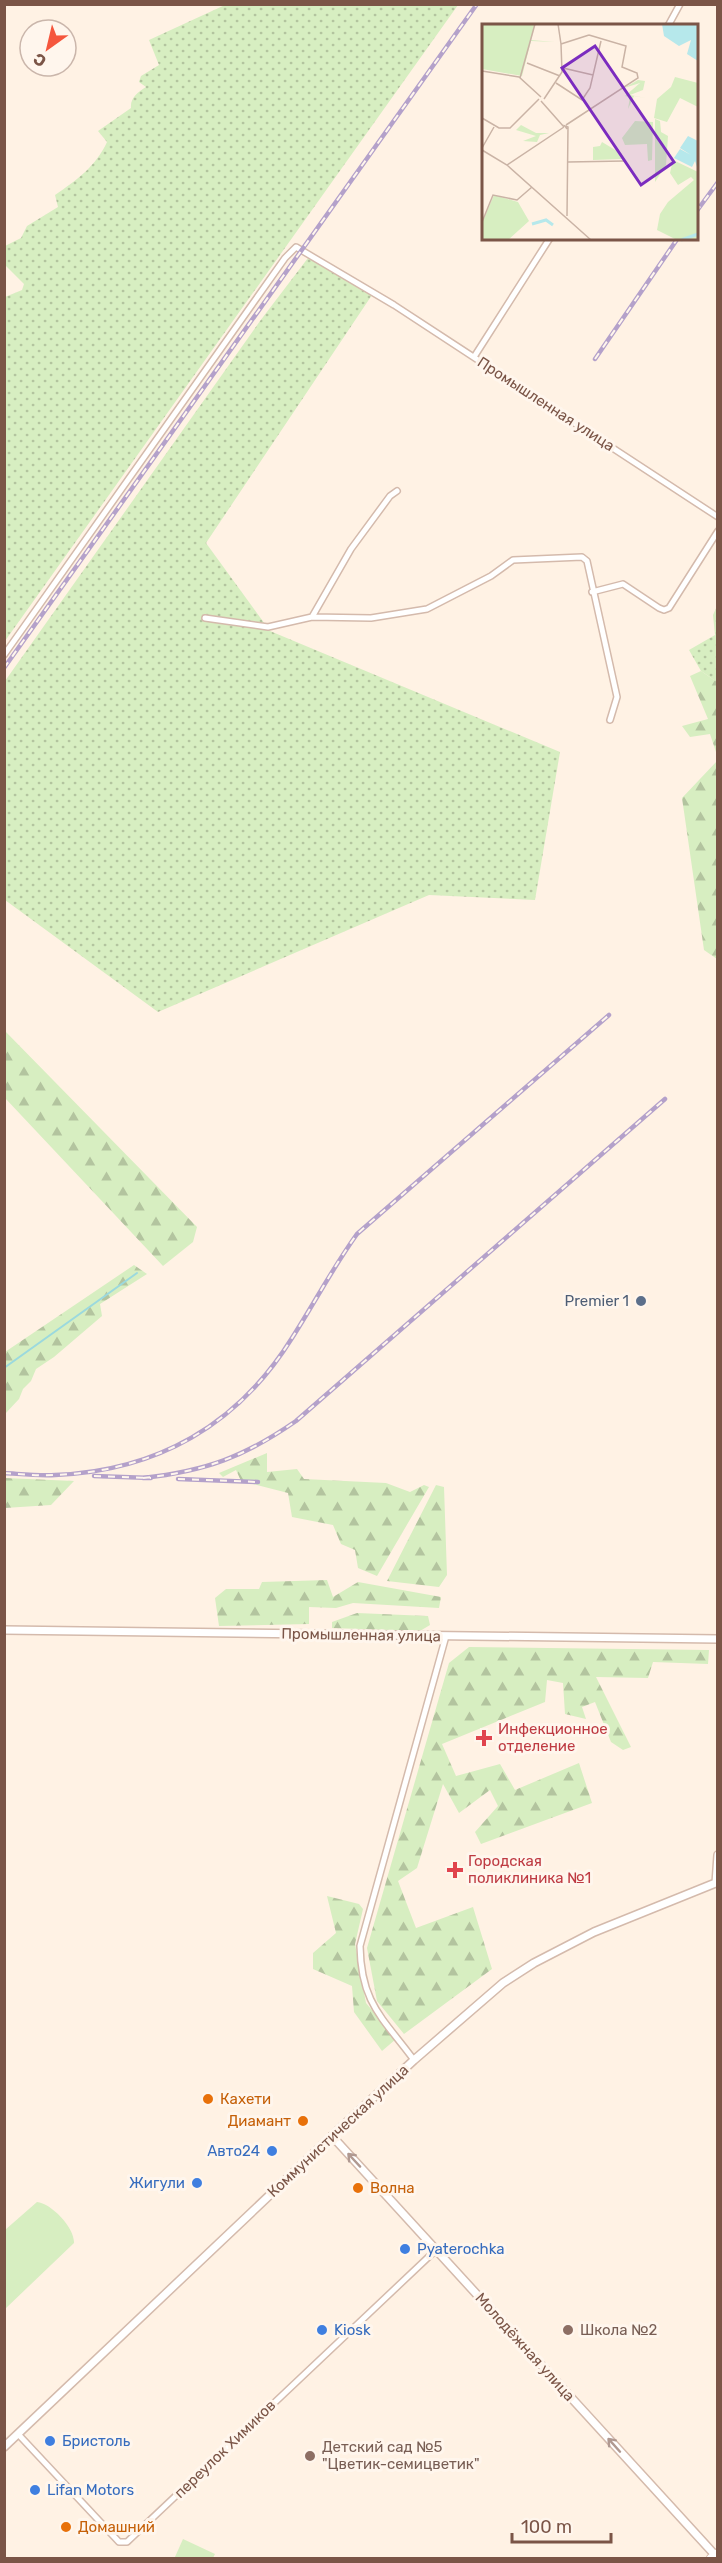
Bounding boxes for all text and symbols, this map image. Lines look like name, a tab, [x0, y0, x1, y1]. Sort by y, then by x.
north arrow	[18, 18, 78, 78]
inset map	[482, 24, 698, 240]
text: С	[30, 49, 50, 71]
street label: Промышленная улица	[474, 353, 618, 455]
place label: Premier 1	[565, 1292, 629, 1310]
marker: Premier 1	[634, 1294, 648, 1308]
street label: Промышленная улица	[281, 1625, 441, 1645]
place label: Инфекционное отделение	[498, 1720, 608, 1755]
marker: Инфекционное отделение	[475, 1729, 493, 1747]
place label: Городская поликлиника №1	[468, 1852, 591, 1887]
marker: Городская поликлиника №1	[446, 1861, 464, 1879]
street label: Коммунистическая улица	[264, 2061, 412, 2201]
place label: Кахети	[220, 2090, 271, 2108]
marker: Кахети	[201, 2092, 215, 2106]
place label: Диамант	[228, 2112, 291, 2130]
marker: Диамант	[296, 2114, 310, 2128]
place label: Авто24	[207, 2142, 260, 2160]
marker: Авто24	[265, 2144, 279, 2158]
one-way arrow	[347, 2153, 361, 2168]
place label: Жигули	[129, 2174, 185, 2192]
marker: Жигули	[190, 2176, 204, 2190]
place label: Волна	[370, 2179, 415, 2197]
marker: Волна	[351, 2181, 365, 2195]
place label: Pyaterochka	[417, 2240, 505, 2258]
marker: Pyaterochka	[398, 2242, 412, 2256]
street label: Молодёжная улица	[472, 2289, 578, 2405]
place label: Kiosk	[334, 2321, 371, 2339]
place label: Школа №2	[580, 2321, 658, 2339]
marker: Kiosk	[315, 2323, 329, 2337]
marker: Школа №2	[561, 2323, 575, 2337]
street label: переулок Химиков	[171, 2396, 279, 2502]
place label: Бристоль	[62, 2432, 131, 2450]
marker: Бристоль	[43, 2434, 57, 2448]
one-way arrow	[607, 2437, 621, 2452]
place label: Детский сад №5 "Цветик-семицветик"	[322, 2438, 480, 2473]
marker: Детский сад №5 "Цветик-семицветик"	[303, 2449, 317, 2463]
place label: Lifan Motors	[47, 2481, 134, 2499]
marker: Lifan Motors	[28, 2483, 42, 2497]
scale bar	[512, 2506, 611, 2544]
text: 100 m	[521, 2516, 572, 2538]
place label: Домашний	[78, 2518, 155, 2536]
marker: Домашний	[59, 2520, 73, 2534]

